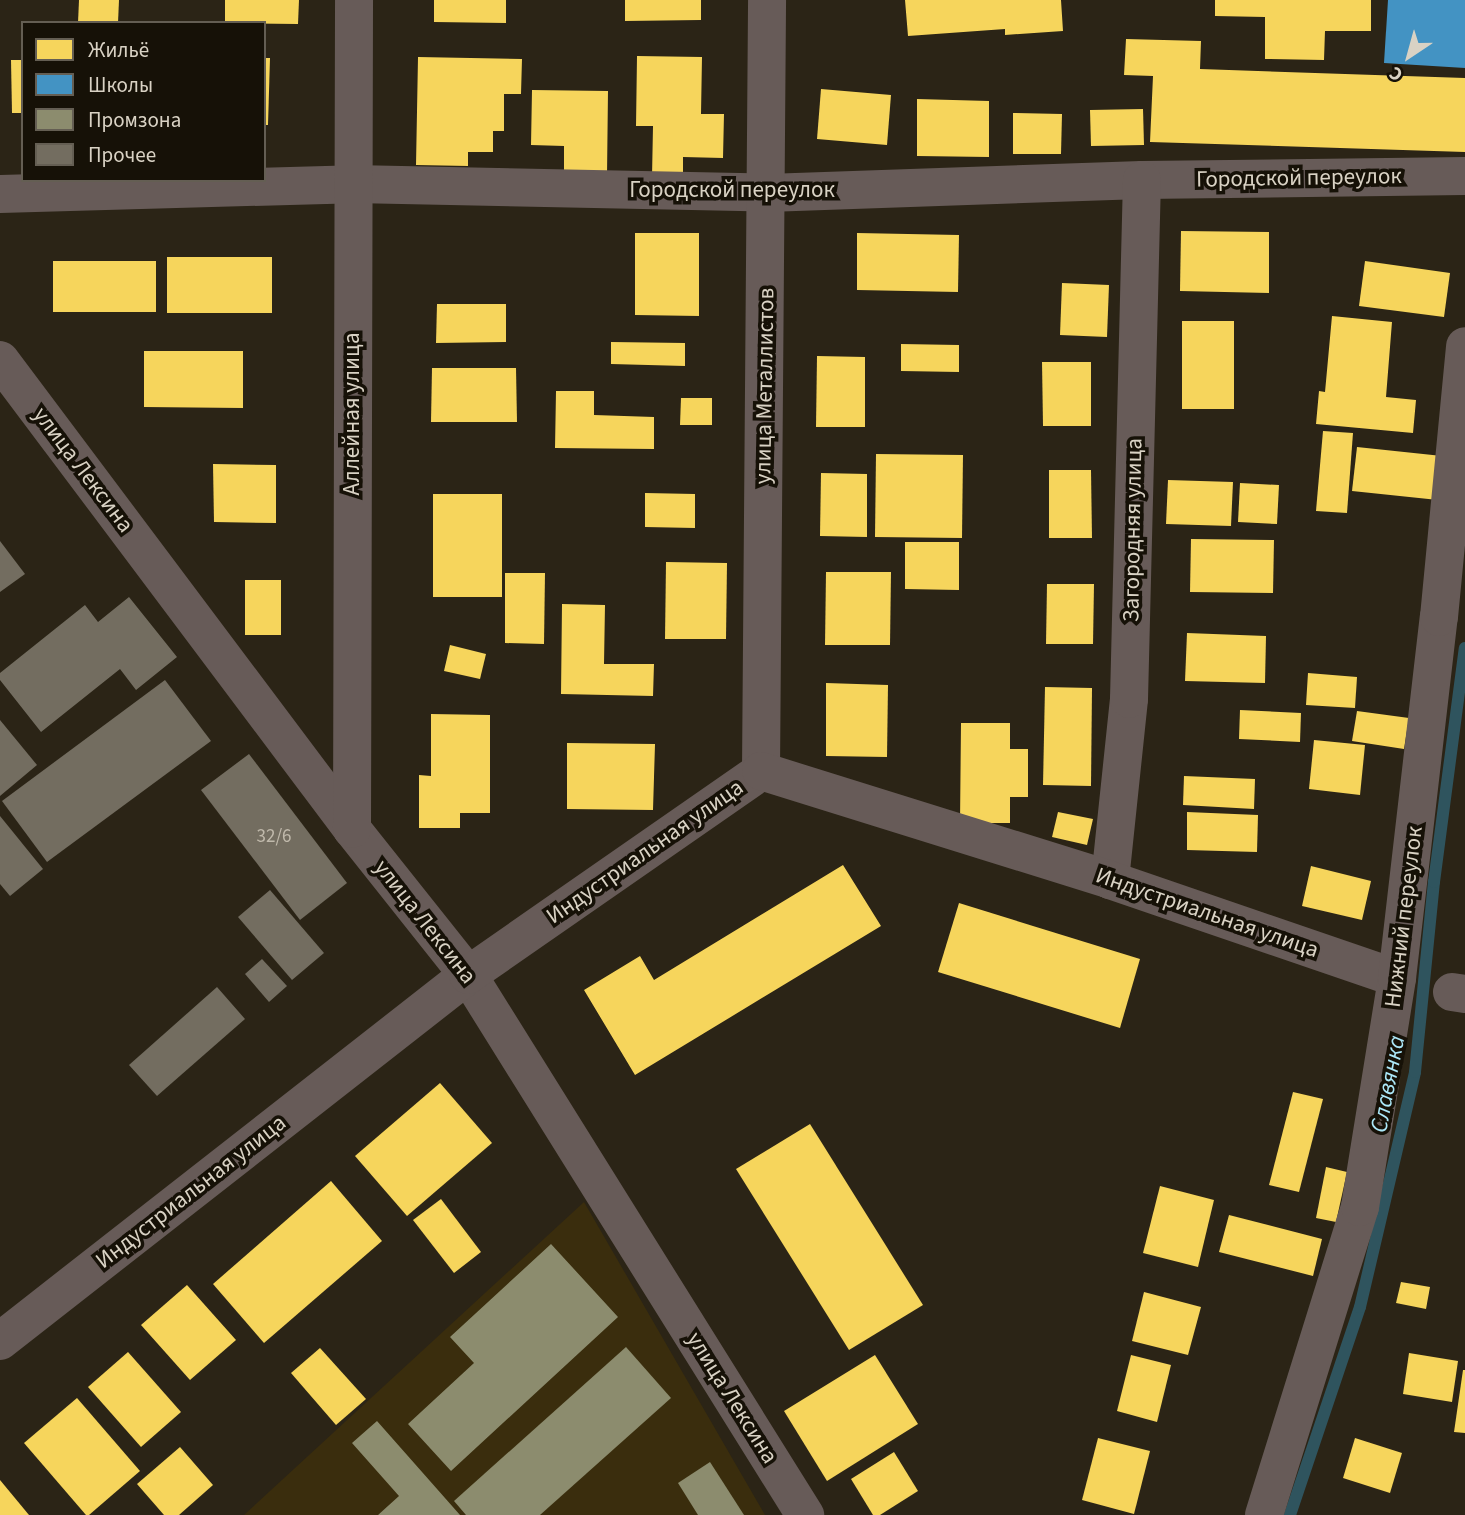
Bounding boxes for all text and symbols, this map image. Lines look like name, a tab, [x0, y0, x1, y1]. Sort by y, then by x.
legend	[21, 21, 266, 182]
north arrow	[1374, 21, 1444, 91]
text: Жильё	[88, 35, 149, 65]
text: С	[1384, 59, 1409, 88]
text: Школы	[88, 70, 153, 100]
text: Промзона	[88, 105, 181, 135]
text: Прочее	[88, 140, 156, 170]
street label: Городской переулок	[1196, 162, 1402, 194]
street label: Городской переулок	[629, 176, 835, 204]
street label: улица Металлистов	[749, 287, 781, 485]
street label: Аллейная улица	[338, 332, 366, 496]
street label: улица Лексина	[27, 402, 139, 538]
street label: Загородняя улица	[1118, 438, 1148, 622]
street label: Индустриальная улица	[541, 774, 749, 930]
street label: Нижний переулок	[1379, 825, 1429, 1009]
house number: 32/6	[257, 826, 291, 848]
street label: улица Лексина	[368, 854, 482, 990]
street label: Индустриальная улица	[1092, 862, 1322, 964]
water label: Славянка	[1364, 1033, 1412, 1135]
street label: Индустриальная улица	[90, 1109, 292, 1275]
street label: улица Лексина	[681, 1327, 783, 1469]

